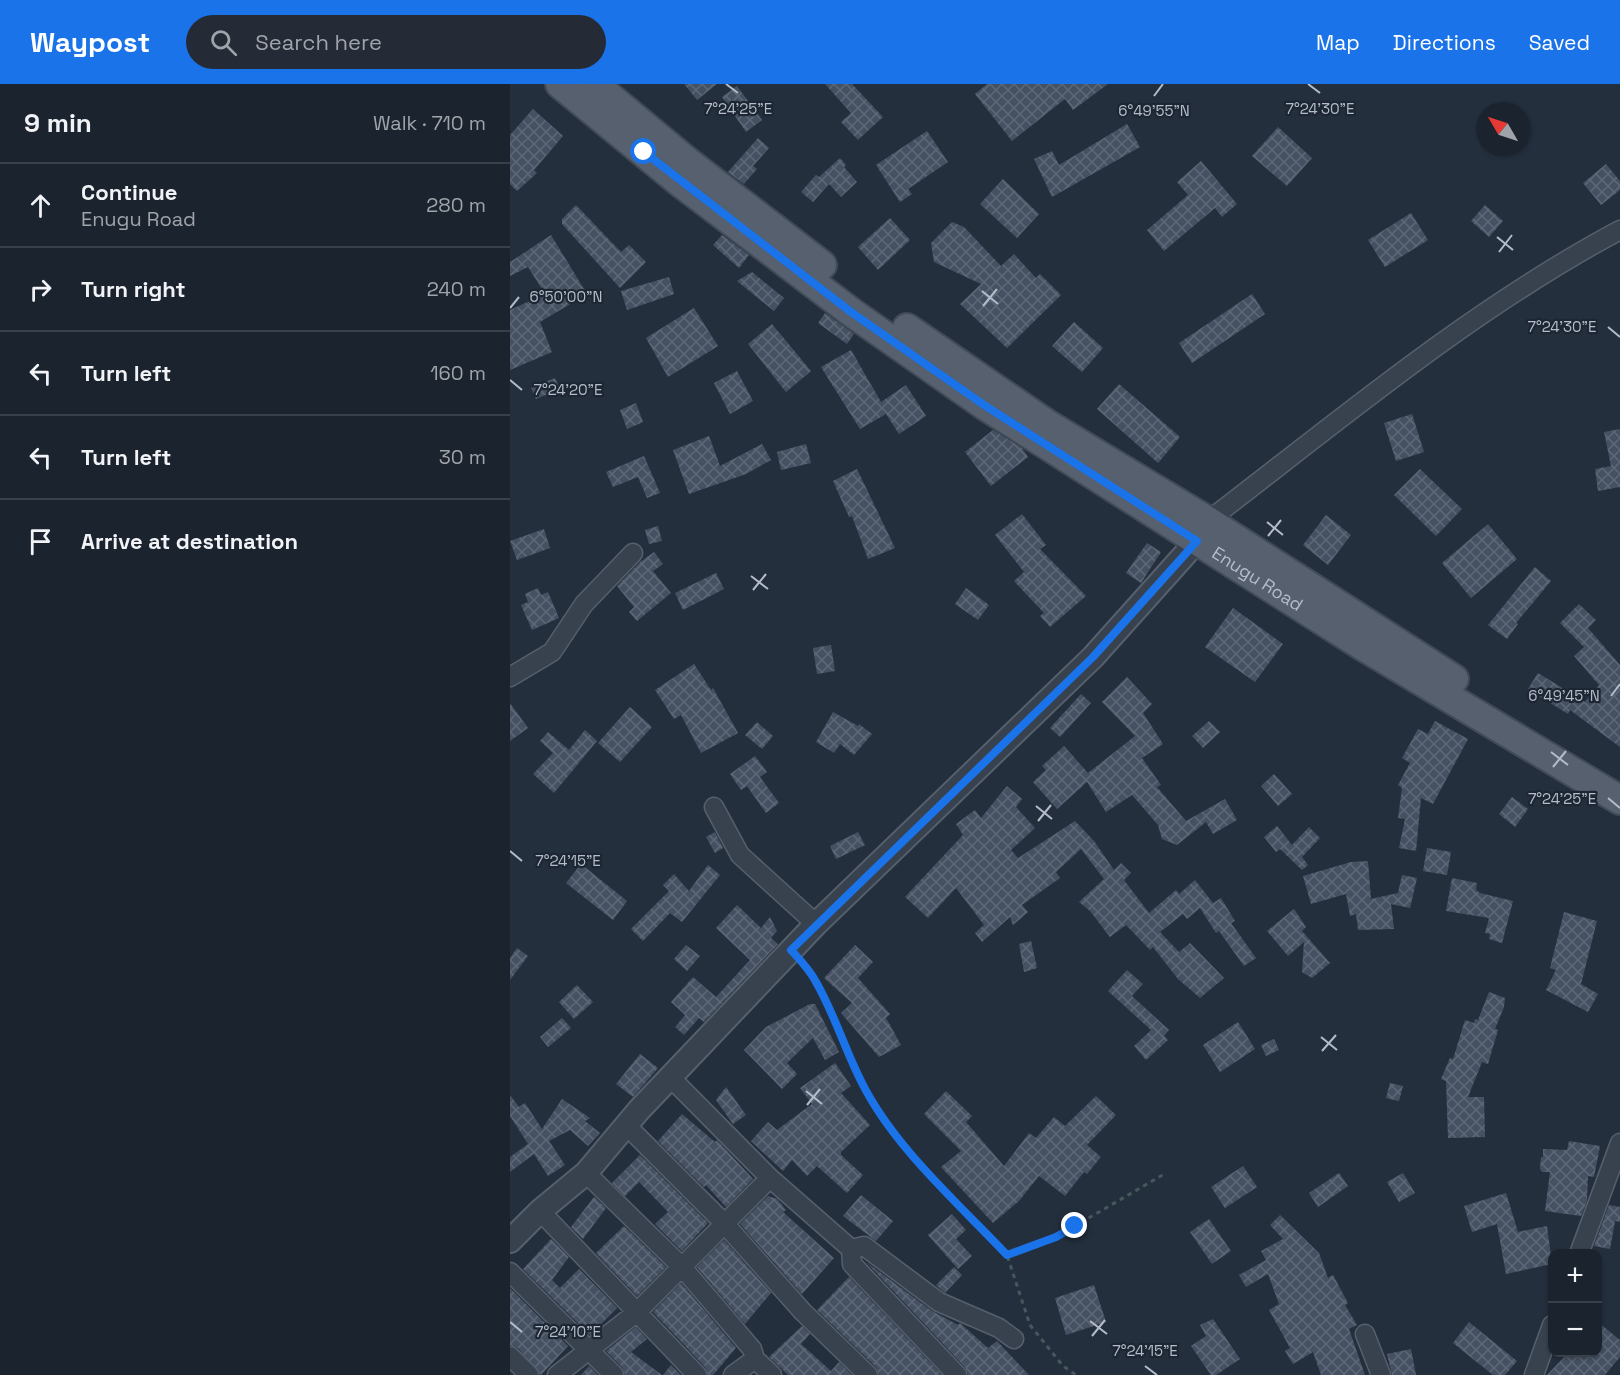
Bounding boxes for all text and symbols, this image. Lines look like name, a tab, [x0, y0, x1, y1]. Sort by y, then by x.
search box	[186, 15, 606, 69]
text: Waypost	[30, 24, 150, 60]
icon: search	[207, 26, 240, 59]
text: Search here	[255, 28, 382, 56]
text: Map	[1316, 29, 1360, 56]
text: Directions	[1393, 29, 1496, 56]
text: Saved	[1529, 29, 1590, 56]
text: 7°24'25"E	[704, 99, 772, 118]
text: 7°24'30"E	[1286, 99, 1354, 118]
text: 6°49'55"N	[1118, 101, 1190, 120]
north arrow	[1476, 102, 1530, 156]
text: 9 min	[24, 106, 92, 140]
text: Walk · 710 m	[373, 110, 486, 136]
route start	[630, 138, 656, 164]
text: Continue	[81, 178, 177, 206]
icon: ahead	[24, 189, 57, 222]
text: 280 m	[426, 192, 486, 218]
text: Enugu Road	[81, 206, 196, 232]
icon: right	[24, 273, 57, 306]
text: Turn right	[81, 275, 186, 303]
text: 240 m	[427, 276, 486, 302]
text: 6°50'00"N	[530, 287, 602, 306]
text: 7°24'30"E	[1528, 317, 1596, 336]
icon: left	[24, 357, 57, 390]
text: Turn left	[81, 359, 171, 387]
text: 160 m	[430, 360, 486, 386]
text: 7°24'20"E	[534, 380, 602, 399]
icon: left	[24, 441, 57, 474]
text: Turn left	[81, 443, 171, 471]
text: 30 m	[439, 444, 486, 470]
icon: arrive	[24, 525, 57, 558]
text: Arrive at destination	[81, 527, 298, 555]
street label: Enugu Road	[1208, 541, 1307, 616]
text: 6°49'45"N	[1528, 686, 1600, 705]
text: 7°24'25"E	[1528, 789, 1596, 808]
text: 7°24'15"E	[535, 851, 601, 870]
route end	[1061, 1212, 1087, 1238]
map controls	[1548, 1249, 1602, 1357]
button: +	[1548, 1249, 1602, 1303]
button: −	[1548, 1303, 1602, 1357]
text: 7°24'10"E	[535, 1322, 601, 1341]
text: 7°24'15"E	[1112, 1341, 1178, 1360]

